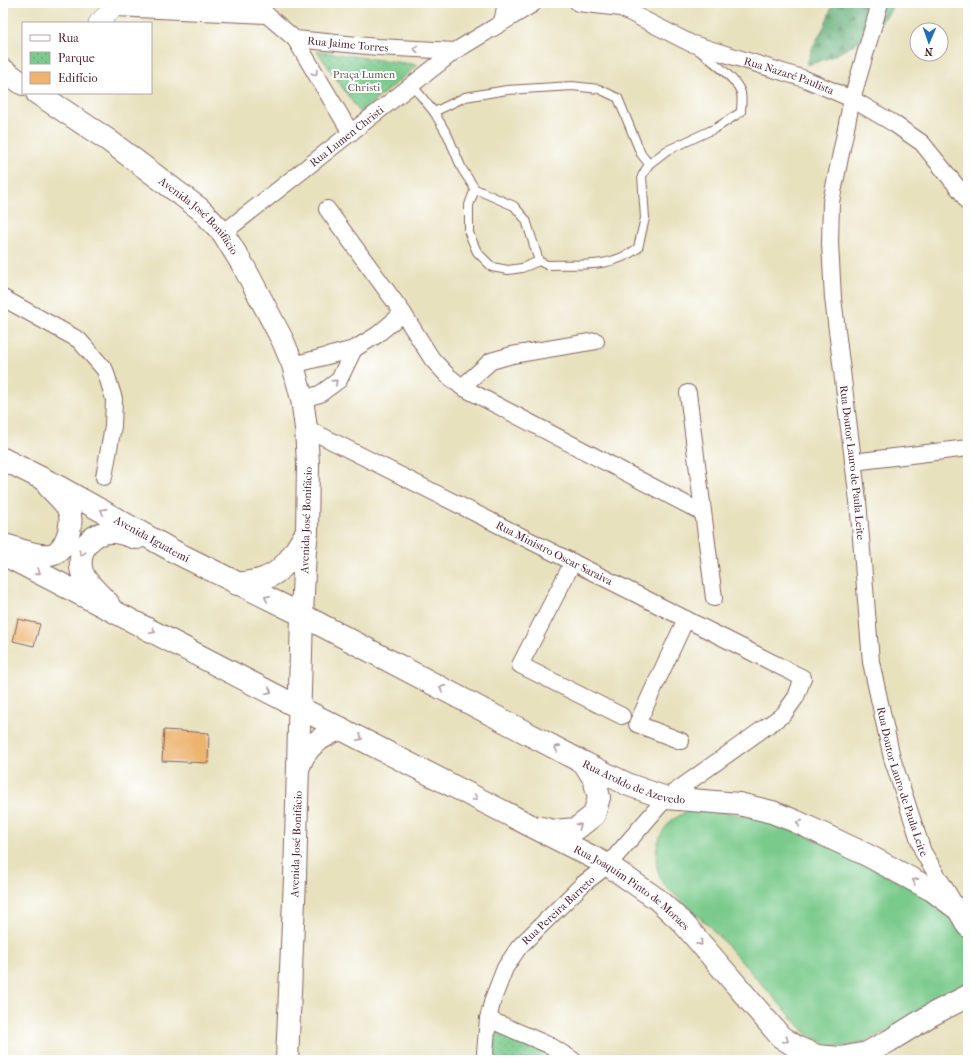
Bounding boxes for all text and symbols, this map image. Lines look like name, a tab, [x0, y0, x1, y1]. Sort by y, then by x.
legend	[22, 22, 152, 94]
north arrow	[909, 22, 949, 62]
text: Rua	[58, 31, 79, 45]
street label: Rua Jaime Torres	[307, 34, 389, 55]
one-way arrow	[413, 44, 419, 53]
text: N	[924, 45, 933, 58]
text: Parque	[58, 51, 95, 65]
street label: Rua Nazaré Paulista	[742, 54, 837, 98]
park label: Praça Lumen Christi	[333, 68, 396, 94]
one-way arrow	[311, 69, 318, 76]
text: Edifício	[58, 71, 98, 85]
street label: Rua Lumen Christi	[307, 103, 387, 170]
street label: Avenida José Bonifácio	[155, 174, 241, 257]
one-way arrow	[330, 379, 338, 387]
street label: Rua Doutor Lauro de Paula Leite	[837, 385, 867, 541]
street label: Avenida José Bonifácio	[298, 466, 315, 575]
one-way arrow	[100, 509, 107, 516]
street label: Avenida Iguatemi	[111, 513, 192, 565]
street label: Rua Ministro Oscar Saraiva	[494, 519, 615, 589]
one-way arrow	[78, 550, 87, 557]
one-way arrow	[33, 567, 41, 575]
one-way arrow	[264, 595, 272, 603]
one-way arrow	[149, 627, 156, 634]
one-way arrow	[438, 685, 446, 693]
one-way arrow	[264, 687, 272, 694]
street label: Rua Doutor Lauro de Paula Leite	[874, 706, 931, 860]
one-way arrow	[355, 733, 363, 741]
one-way arrow	[554, 746, 561, 753]
street label: Rua Aroldo de Azevedo	[580, 757, 686, 807]
street label: Avenida José Bonifácio	[288, 790, 305, 899]
one-way arrow	[471, 793, 478, 800]
one-way arrow	[795, 820, 803, 828]
one-way arrow	[575, 823, 582, 830]
street label: Rua Joaquim Pinto de Moraes	[571, 843, 692, 933]
street label: Rua Pereira Barreto	[519, 873, 598, 948]
one-way arrow	[912, 878, 919, 885]
one-way arrow	[695, 938, 702, 945]
one-way arrow	[782, 1035, 789, 1043]

